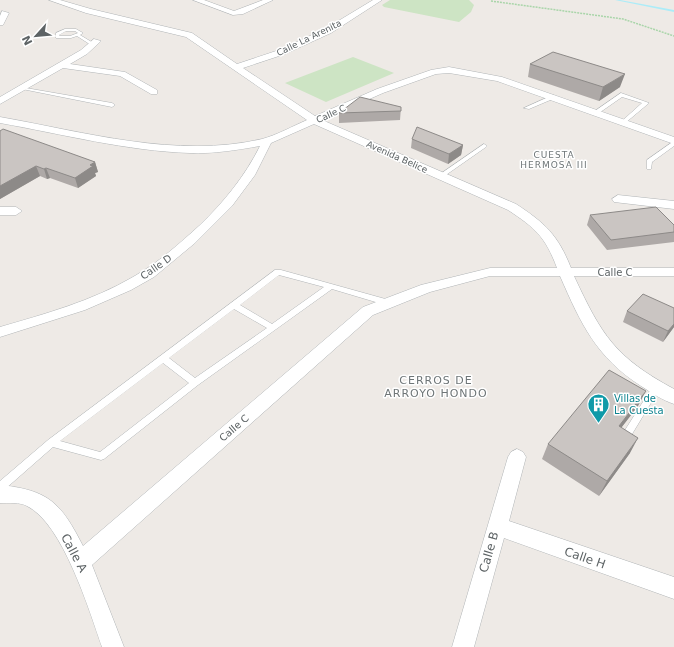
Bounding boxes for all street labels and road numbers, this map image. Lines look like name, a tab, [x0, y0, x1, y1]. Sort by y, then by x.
street label: Calle La Arenita	[275, 18, 343, 58]
street label: Calle C	[315, 103, 347, 125]
street label: Avenida Belice	[365, 139, 430, 175]
street label: Calle D	[138, 252, 174, 282]
street label: Calle C	[598, 267, 633, 278]
street label: Calle C	[217, 412, 251, 444]
street label: Calle B	[477, 530, 501, 574]
street label: Calle A	[58, 531, 90, 575]
street label: Calle H	[563, 544, 607, 572]

